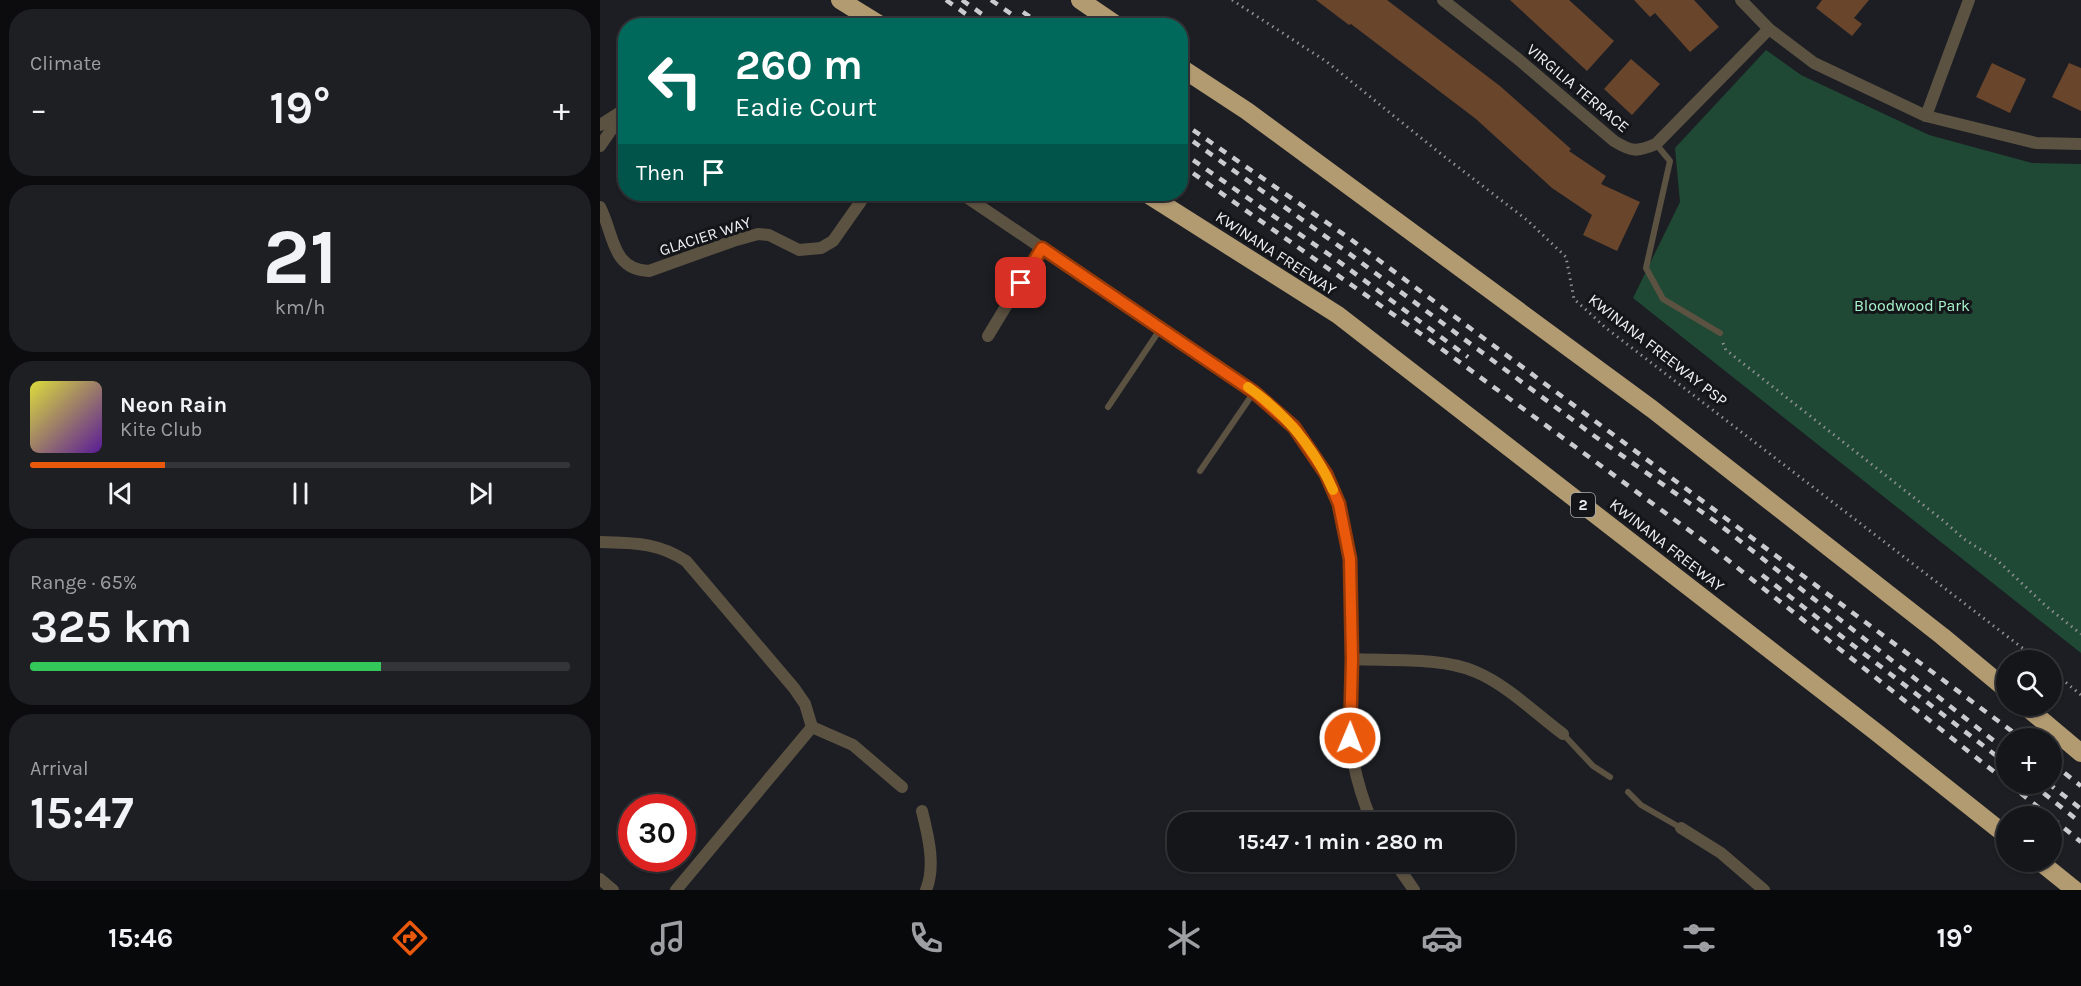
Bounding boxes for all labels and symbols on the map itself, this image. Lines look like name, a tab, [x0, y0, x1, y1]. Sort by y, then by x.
street label: VIRGILIA TERRACE	[1523, 40, 1633, 136]
street label: KWINANA FREEWAY	[1212, 207, 1340, 299]
street label: GLACIER WAY	[657, 212, 753, 260]
pin	[995, 257, 1046, 308]
street label: KWINANA FREEWAY PSP	[1585, 290, 1731, 410]
park label: Bloodwood Park	[1854, 296, 1970, 315]
road number: 2	[1571, 493, 1595, 517]
street label: KWINANA FREEWAY	[1606, 494, 1728, 596]
position arrow	[1318, 706, 1382, 770]
speed limit sign: 30	[618, 794, 696, 872]

